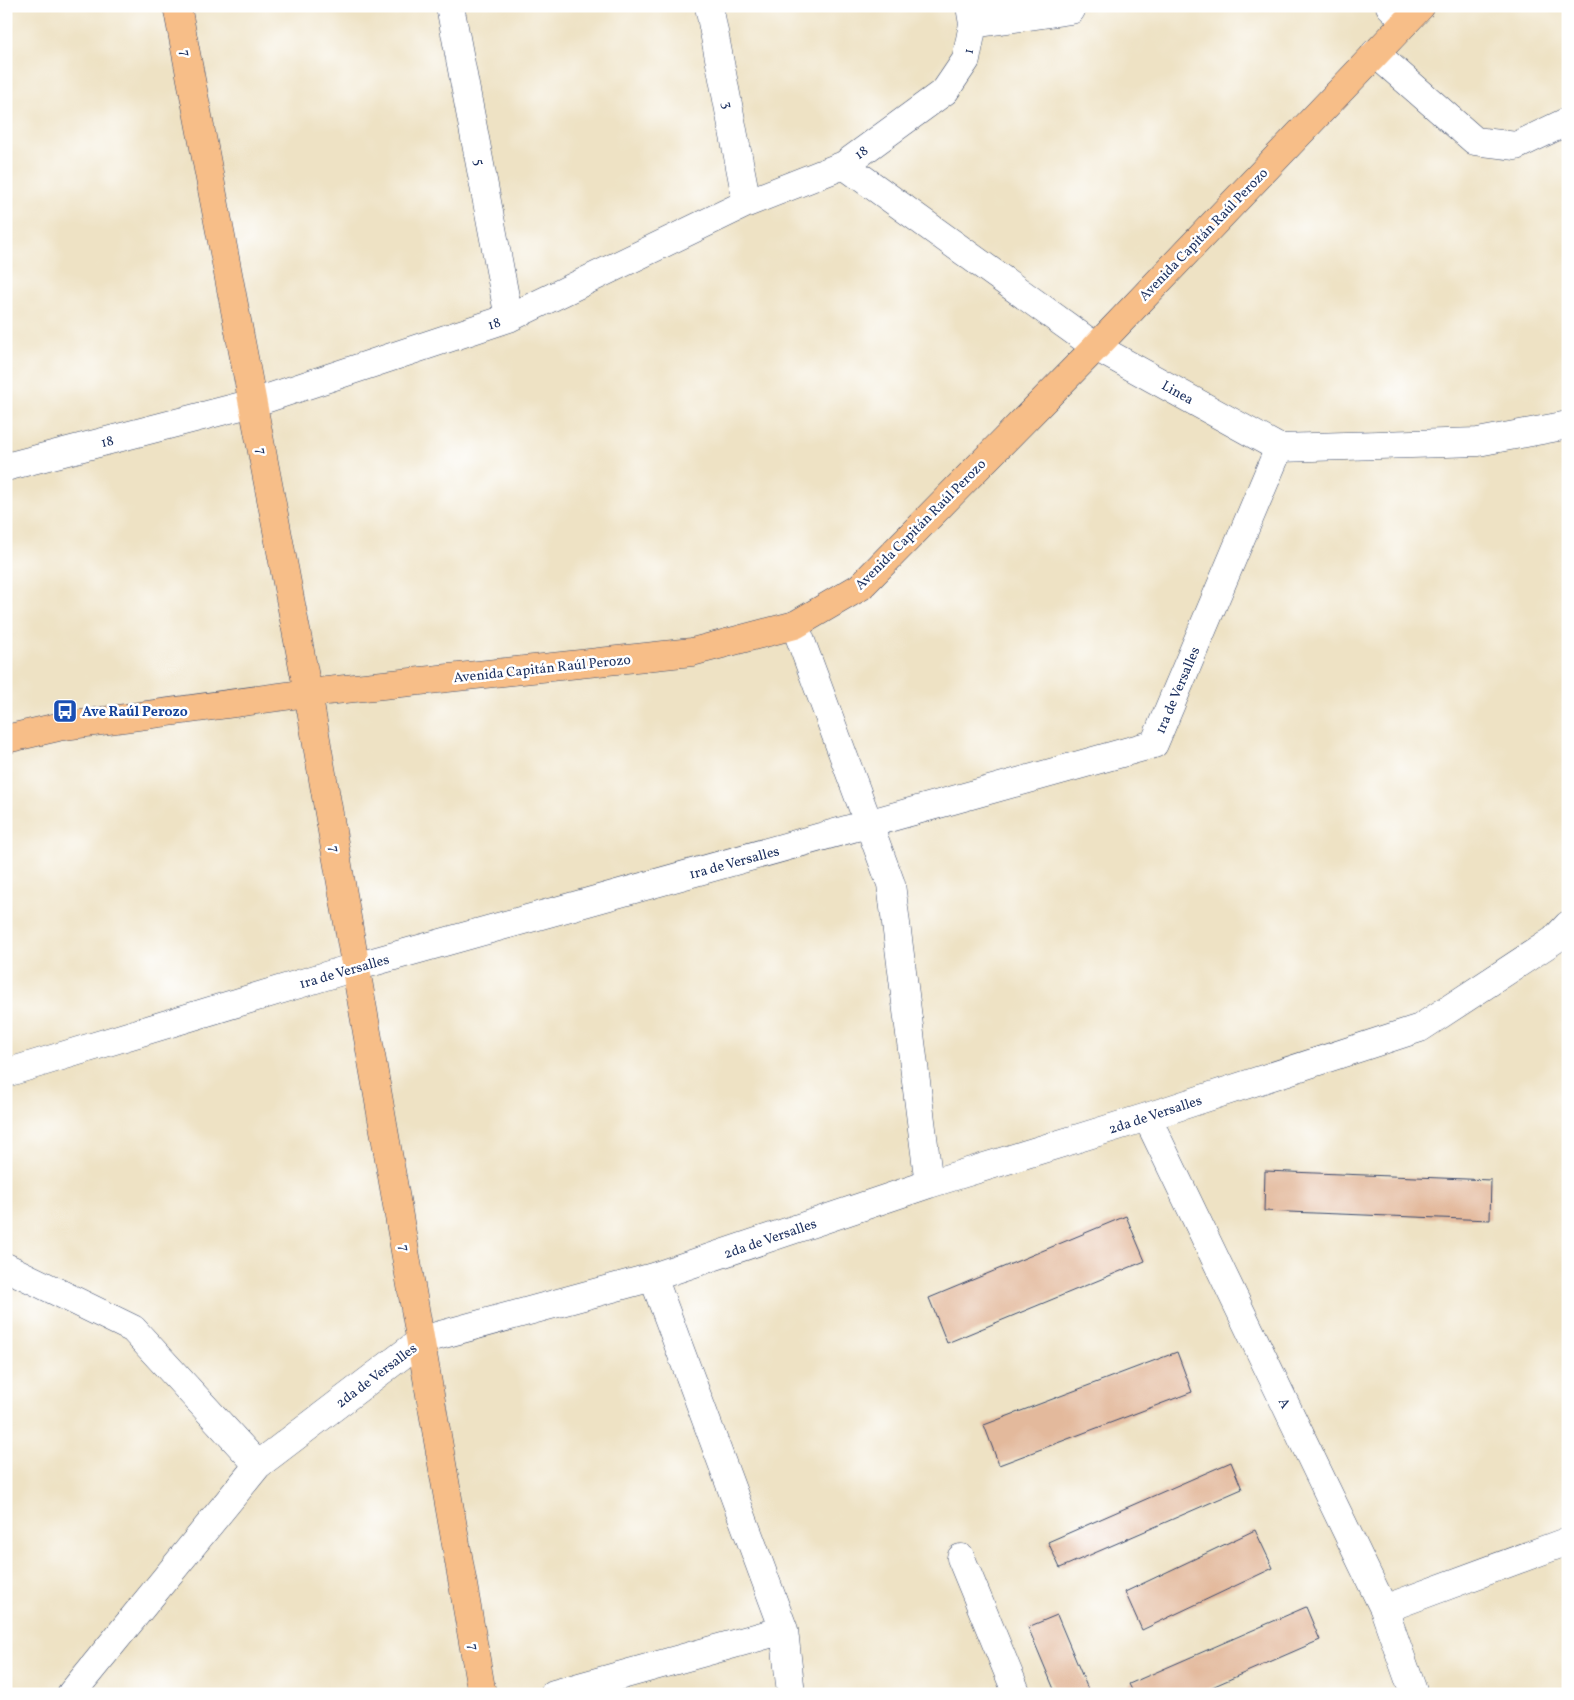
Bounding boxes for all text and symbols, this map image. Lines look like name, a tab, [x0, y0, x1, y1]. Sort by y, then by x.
street label: 1	[960, 47, 979, 56]
street label: 7	[175, 48, 195, 59]
street label: 3	[717, 100, 737, 111]
street label: 18	[851, 142, 873, 165]
street label: 5	[469, 157, 488, 167]
street label: Avenida Capitán Raúl Perozo	[1135, 164, 1273, 306]
street label: 18	[486, 313, 503, 335]
street label: Linea	[1158, 377, 1197, 410]
street label: 18	[99, 432, 116, 453]
street label: 7	[251, 446, 271, 457]
street label: Avenida Capitán Raúl Perozo	[851, 455, 991, 595]
street label: 1ra de Versalles	[1152, 644, 1205, 737]
street label: Avenida Capitán Raúl Perozo	[453, 651, 632, 688]
bus stop icon: Ave Raúl Perozo	[52, 698, 78, 724]
place label: Ave Raúl Perozo	[82, 703, 188, 722]
street label: 1ra de Versalles	[687, 842, 782, 885]
street label: 7	[324, 844, 344, 854]
street label: 1ra de Versalles	[297, 951, 392, 994]
street label: 2da de Versalles	[1106, 1091, 1204, 1139]
street label: 2da de Versalles	[722, 1215, 819, 1264]
street label: 7	[394, 1243, 414, 1253]
street label: 2da de Versalles	[333, 1339, 421, 1413]
street label: A	[1273, 1395, 1294, 1412]
street label: 7	[463, 1642, 483, 1652]

